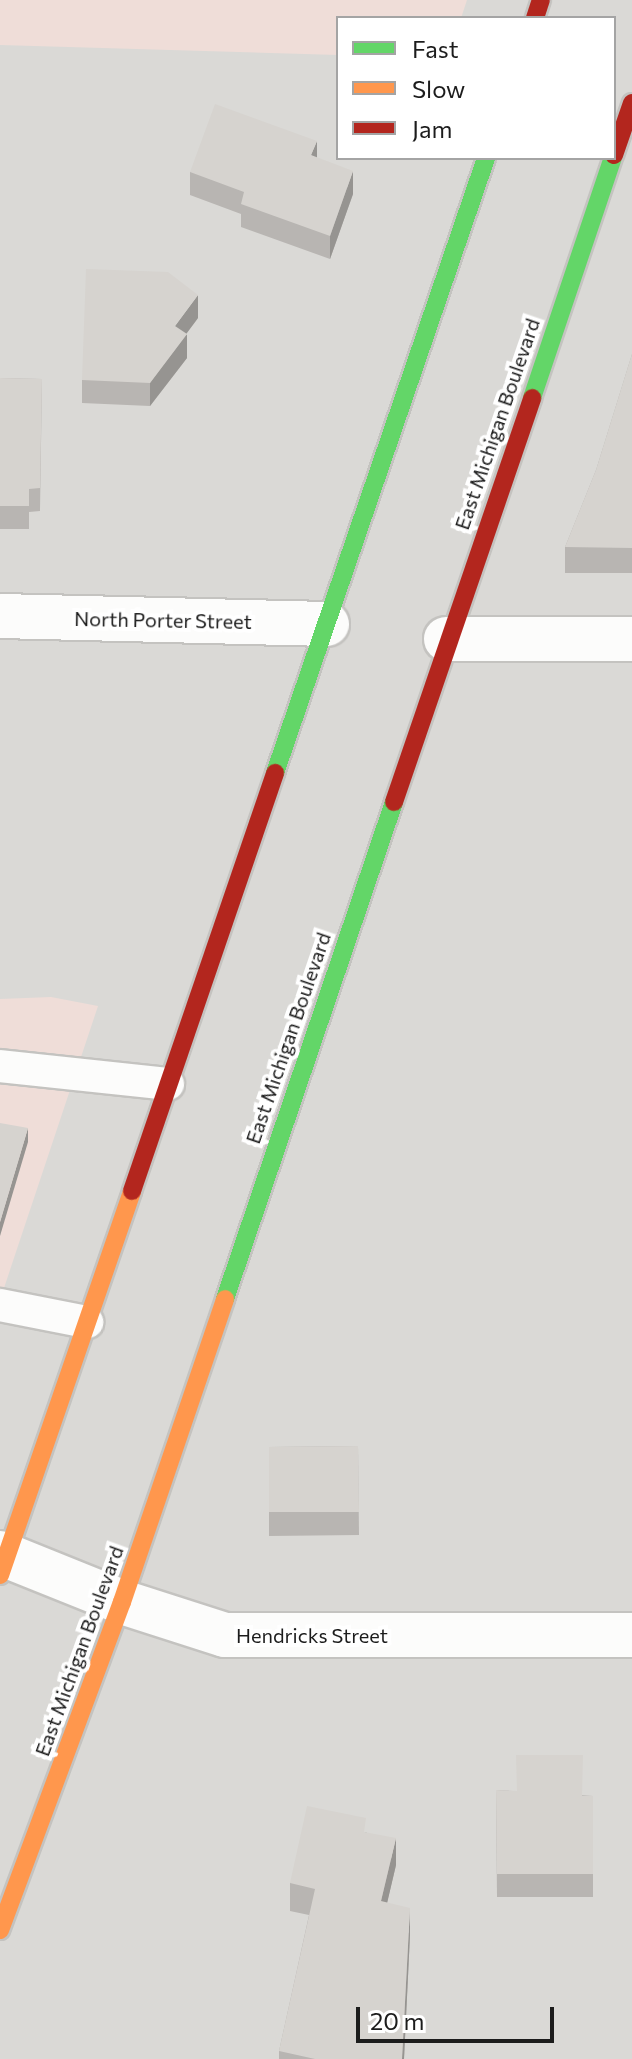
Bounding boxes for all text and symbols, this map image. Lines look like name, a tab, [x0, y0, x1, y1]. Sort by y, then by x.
legend	[336, 16, 616, 160]
text: Fast	[412, 34, 459, 63]
text: Slow	[412, 74, 465, 103]
text: Jam	[412, 114, 452, 143]
street label: East Michigan Boulevard	[450, 315, 544, 533]
street label: North Porter Street	[74, 606, 252, 634]
street label: East Michigan Boulevard	[241, 929, 335, 1147]
street label: East Michigan Boulevard	[30, 1543, 128, 1759]
street label: Hendricks Street	[236, 1623, 388, 1647]
scale bar	[360, 1991, 558, 2041]
text: 20 m	[370, 2006, 424, 2035]

